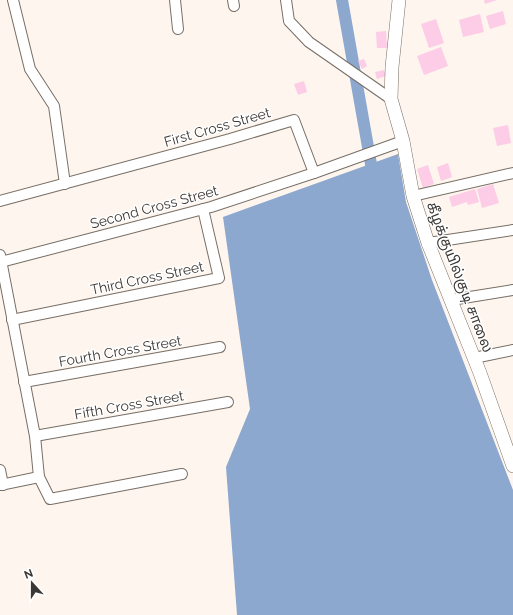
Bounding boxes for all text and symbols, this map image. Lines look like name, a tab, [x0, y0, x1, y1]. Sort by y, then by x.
street label: First Cross Street	[162, 104, 272, 150]
street label: Second Cross Street	[88, 182, 220, 232]
street label: கீழக்குயில்குடி சாலை	[422, 199, 496, 355]
street label: Third Cross Street	[89, 258, 205, 298]
street label: Fourth Cross Street	[57, 332, 183, 370]
street label: Fifth Cross Street	[73, 387, 185, 423]
north arrow	[12, 563, 52, 603]
text: N	[22, 567, 35, 582]

